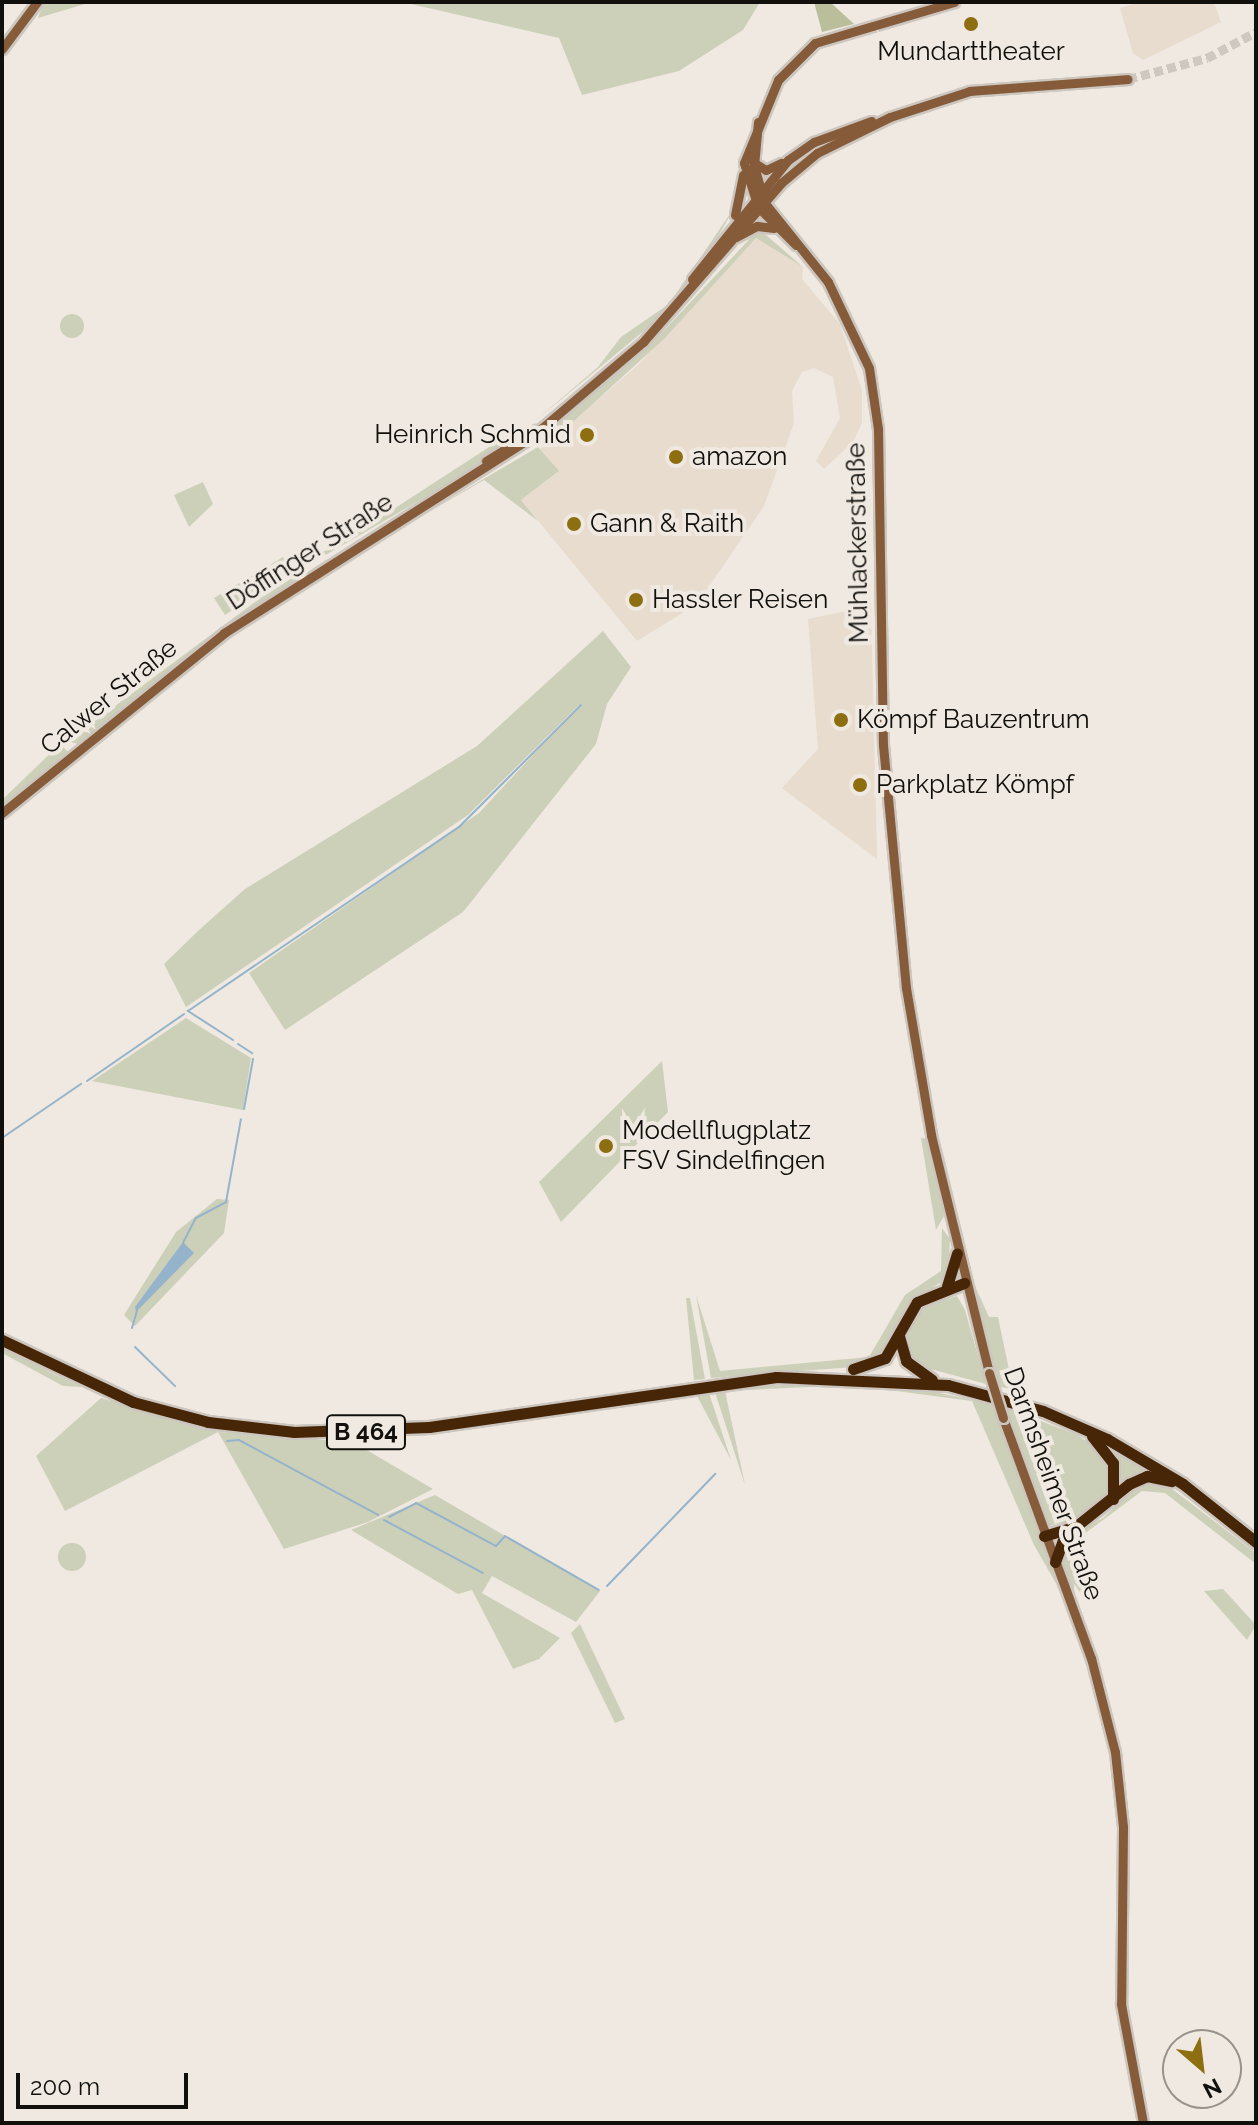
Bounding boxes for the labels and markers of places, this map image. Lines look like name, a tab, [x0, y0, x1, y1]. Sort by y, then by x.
marker: Mundarttheater	[962, 15, 980, 33]
place label: Mundarttheater	[877, 36, 1065, 68]
place label: Heinrich Schmid	[374, 419, 571, 451]
marker: Heinrich Schmid	[578, 426, 596, 444]
place label: amazon	[692, 441, 787, 473]
marker: amazon	[667, 448, 685, 466]
place label: Gann & Raith	[590, 508, 744, 540]
marker: Gann & Raith	[565, 515, 583, 533]
place label: Hassler Reisen	[652, 584, 829, 616]
marker: Hassler Reisen	[627, 591, 645, 609]
place label: Kömpf Bauzentrum	[857, 704, 1090, 736]
marker: Kömpf Bauzentrum	[832, 711, 850, 729]
place label: Parkplatz Kömpf	[876, 769, 1074, 801]
marker: Parkplatz Kömpf	[851, 776, 869, 794]
place label: Modellflugplatz FSV Sindelfingen	[622, 1115, 826, 1176]
marker: Modellflugplatz FSV Sindelfingen	[597, 1137, 615, 1155]

